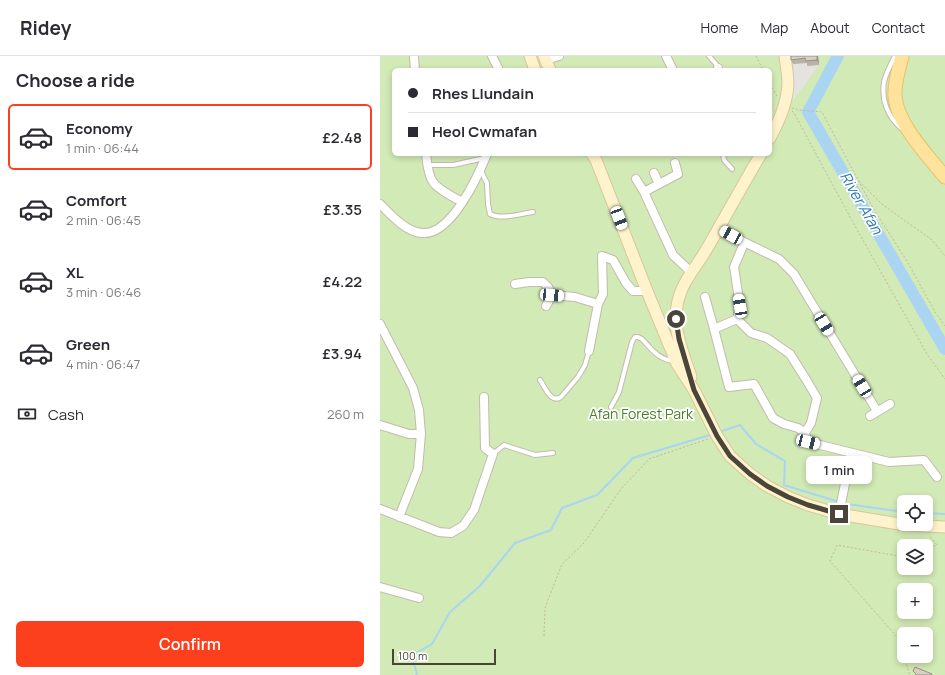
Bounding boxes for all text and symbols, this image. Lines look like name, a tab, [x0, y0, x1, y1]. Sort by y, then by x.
text: Ridey	[20, 15, 71, 41]
text: Home	[701, 18, 738, 37]
text: Map	[760, 18, 788, 37]
text: About	[810, 18, 850, 37]
text: Contact	[872, 18, 925, 37]
text: Choose a ride	[16, 68, 135, 92]
text: Rhes Llundain	[432, 83, 534, 104]
text: Economy	[66, 118, 133, 139]
icon: car	[18, 119, 54, 155]
text: Heol Cwmafan	[432, 121, 537, 142]
text: £2.48	[322, 127, 362, 148]
text: 1 min · 06:44	[66, 139, 139, 157]
water label: River Afan	[835, 168, 888, 239]
text: Comfort	[66, 190, 127, 211]
icon: car	[18, 191, 54, 227]
text: £3.35	[323, 199, 362, 220]
car	[609, 205, 629, 231]
text: 2 min · 06:45	[66, 211, 141, 229]
car	[718, 224, 744, 246]
text: XL	[66, 262, 84, 283]
icon: car	[18, 263, 54, 299]
text: £4.22	[323, 271, 362, 292]
text: 3 min · 06:46	[66, 283, 141, 301]
car	[540, 288, 564, 302]
car	[732, 293, 748, 319]
route start	[667, 310, 685, 328]
car	[813, 311, 835, 337]
text: Green	[66, 334, 110, 355]
icon: car	[18, 335, 54, 371]
text: £3.94	[322, 343, 362, 364]
text: 4 min · 06:47	[66, 355, 140, 373]
car	[851, 373, 873, 399]
icon: cash	[16, 403, 38, 425]
text: Cash	[48, 404, 84, 425]
park label: Afan Forest Park	[589, 404, 694, 423]
text: 260 m	[327, 405, 364, 423]
car	[795, 433, 821, 451]
callout: 1 min	[806, 456, 872, 484]
text: 1 min	[824, 461, 855, 479]
map controls	[897, 495, 933, 663]
button: locate	[897, 495, 933, 531]
route end	[830, 505, 848, 523]
button: layers	[897, 539, 933, 575]
button: +	[897, 583, 933, 619]
button: Confirm	[16, 621, 364, 667]
button: −	[897, 627, 933, 663]
scale bar	[392, 647, 496, 666]
text: 100 m	[398, 648, 427, 663]

